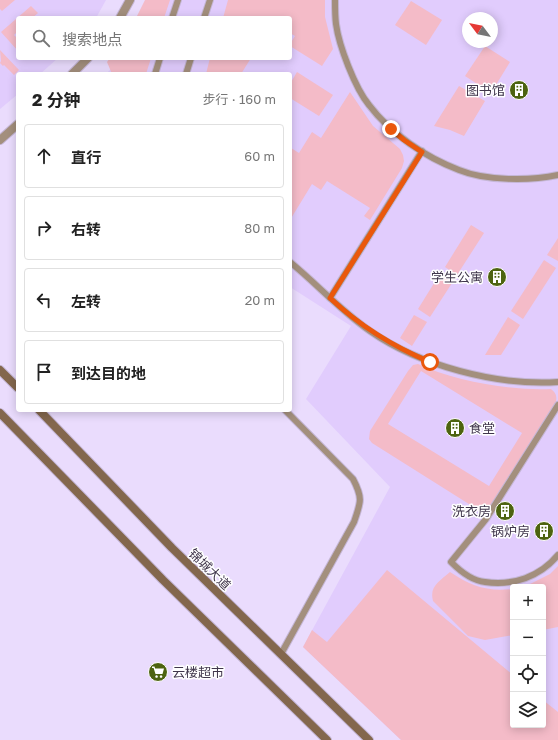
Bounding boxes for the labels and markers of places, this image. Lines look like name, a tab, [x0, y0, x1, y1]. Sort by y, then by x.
building icon: 图书馆	[508, 79, 530, 101]
place label: 图书馆	[466, 82, 505, 98]
building icon: 学生公寓	[486, 266, 508, 288]
place label: 学生公寓	[431, 269, 483, 285]
building icon: 食堂	[444, 417, 466, 439]
place label: 食堂	[469, 420, 495, 436]
building icon: 洗衣房	[494, 500, 516, 522]
place label: 洗衣房	[452, 503, 491, 519]
building icon: 锅炉房	[533, 520, 555, 542]
place label: 锅炉房	[491, 523, 530, 539]
supermarket icon: 云楼超市	[147, 661, 169, 683]
place label: 云楼超市	[172, 664, 224, 680]

